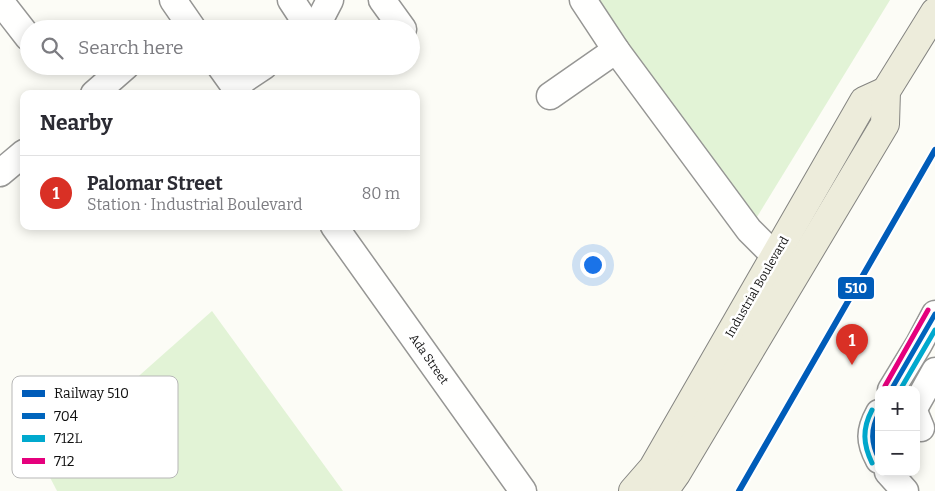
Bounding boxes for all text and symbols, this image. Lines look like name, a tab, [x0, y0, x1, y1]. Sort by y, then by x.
search box	[20, 20, 420, 75]
icon: search	[38, 34, 66, 62]
text: Search here	[78, 36, 183, 59]
text: Nearby	[40, 110, 113, 136]
text: Palomar Street	[87, 172, 223, 195]
text: 1	[53, 184, 59, 203]
text: 80 m	[362, 184, 400, 203]
text: Station · Industrial Boulevard	[87, 195, 302, 214]
street label: Industrial Boulevard	[722, 234, 792, 340]
your location	[580, 252, 606, 278]
line badge: 510	[837, 276, 875, 300]
text: 510	[845, 280, 867, 297]
pin: 1	[836, 324, 868, 365]
street label: Ada Street	[407, 331, 452, 387]
legend	[12, 376, 178, 478]
text: Railway 510	[54, 385, 129, 402]
map controls	[875, 386, 920, 476]
button: +	[875, 386, 920, 431]
text: 704	[54, 408, 78, 425]
text: 712L	[54, 430, 82, 447]
button: −	[875, 431, 920, 476]
text: 712	[54, 453, 74, 470]

